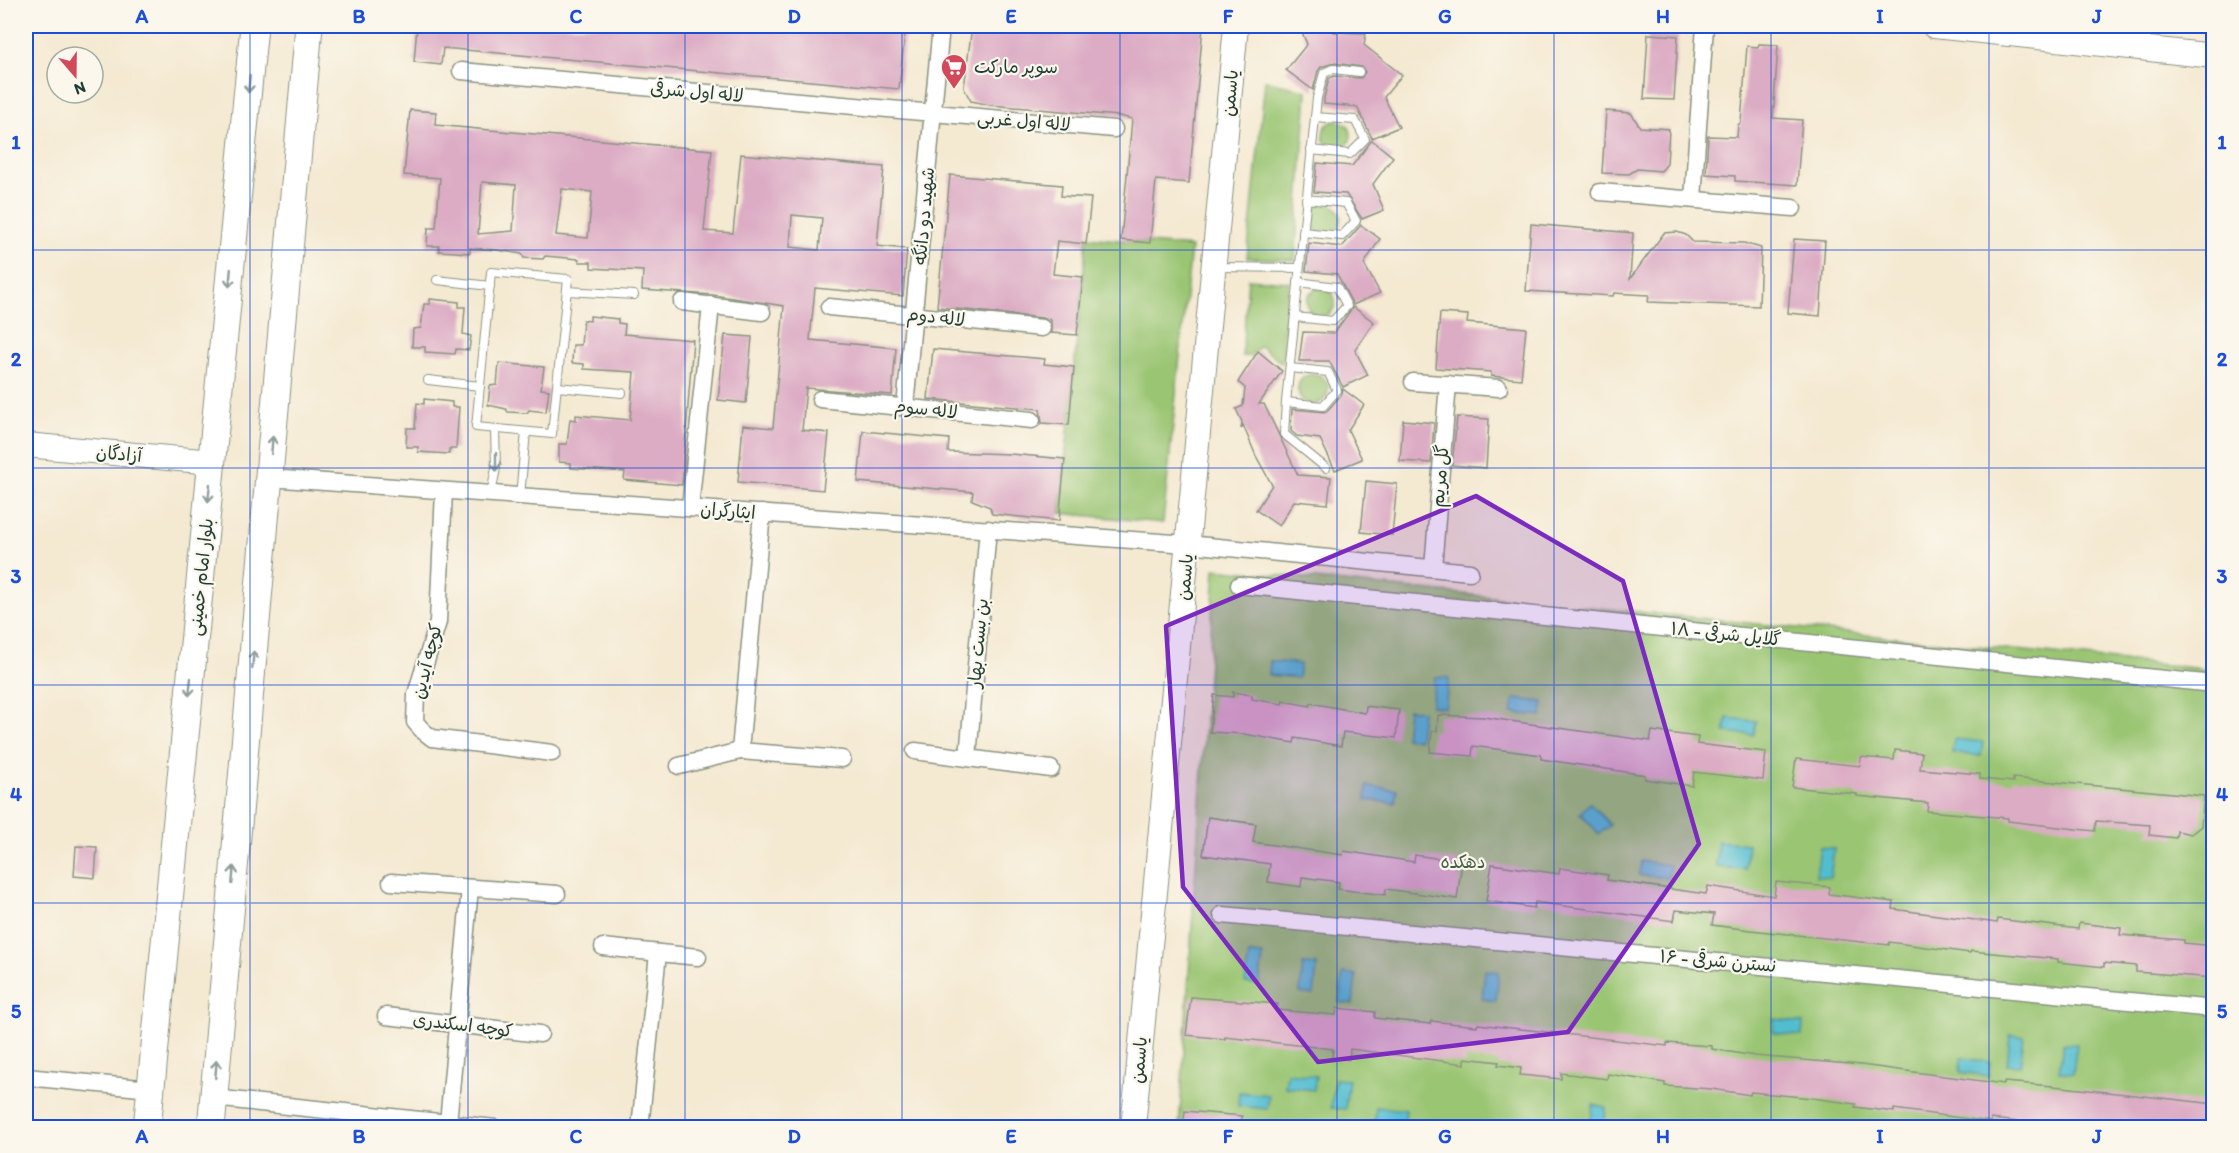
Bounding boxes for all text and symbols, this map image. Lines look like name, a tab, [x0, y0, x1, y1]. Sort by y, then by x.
text: A	[135, 4, 149, 28]
text: B	[353, 4, 366, 28]
text: C	[570, 4, 583, 28]
text: D	[787, 4, 801, 28]
text: E	[1005, 4, 1017, 28]
text: F	[1223, 4, 1234, 28]
text: G	[1438, 4, 1452, 28]
text: H	[1656, 4, 1670, 28]
text: I	[1876, 4, 1884, 28]
text: J	[2091, 4, 2102, 28]
north arrow	[45, 45, 105, 105]
supermarket icon: سوپر مارکت	[939, 52, 969, 90]
place label: سوپر مارکت	[974, 56, 1058, 79]
street label: یاسمن	[1217, 68, 1243, 118]
one-way arrow	[243, 73, 254, 93]
street label: لاله اول شرقی	[649, 76, 745, 107]
text: N	[72, 78, 88, 99]
street label: لاله اول غربی	[976, 106, 1072, 136]
text: 1	[11, 130, 21, 154]
text: 1	[2217, 130, 2227, 154]
street label: شهید دو دانگه	[909, 166, 939, 266]
one-way arrow	[224, 267, 235, 287]
street label: لاله دوم	[905, 303, 966, 334]
text: 2	[11, 347, 22, 371]
text: 2	[2217, 347, 2228, 371]
street label: لاله سوم	[893, 395, 959, 426]
one-way arrow	[267, 435, 278, 455]
street label: آزادگان	[95, 441, 144, 467]
street label: گل مریم	[1426, 443, 1457, 509]
one-way arrow	[490, 451, 501, 471]
one-way arrow	[203, 482, 214, 502]
street label: ایثارگران	[700, 498, 756, 524]
street label: بلوار امام خمینی	[184, 517, 221, 637]
street label: یاسمن	[1172, 552, 1198, 602]
text: 3	[11, 564, 22, 588]
text: 3	[2217, 564, 2228, 588]
street label: بن بست بهار	[963, 597, 993, 691]
street label: گلایل شرقی - ۱۸	[1670, 616, 1783, 651]
street label: کوچه آیدین	[407, 621, 448, 701]
one-way arrow	[248, 650, 259, 670]
one-way arrow	[184, 676, 195, 696]
text: 4	[10, 782, 22, 806]
text: 4	[2216, 782, 2228, 806]
park label: دهکده	[1441, 851, 1486, 873]
one-way arrow	[228, 866, 239, 885]
street label: نسترن شرقی - ۱۶	[1659, 944, 1777, 977]
text: 5	[11, 999, 22, 1023]
text: 5	[2217, 999, 2228, 1023]
street label: کوچه اسکندری	[411, 1008, 515, 1043]
street label: یاسمن	[1126, 1035, 1152, 1085]
one-way arrow	[211, 1060, 222, 1080]
text: A	[135, 1124, 149, 1148]
text: B	[353, 1124, 366, 1148]
text: C	[570, 1124, 583, 1148]
text: D	[787, 1124, 801, 1148]
text: E	[1005, 1124, 1017, 1148]
text: F	[1223, 1124, 1234, 1148]
text: G	[1438, 1124, 1452, 1148]
text: H	[1656, 1124, 1670, 1148]
text: I	[1876, 1124, 1884, 1148]
text: J	[2091, 1124, 2102, 1148]

